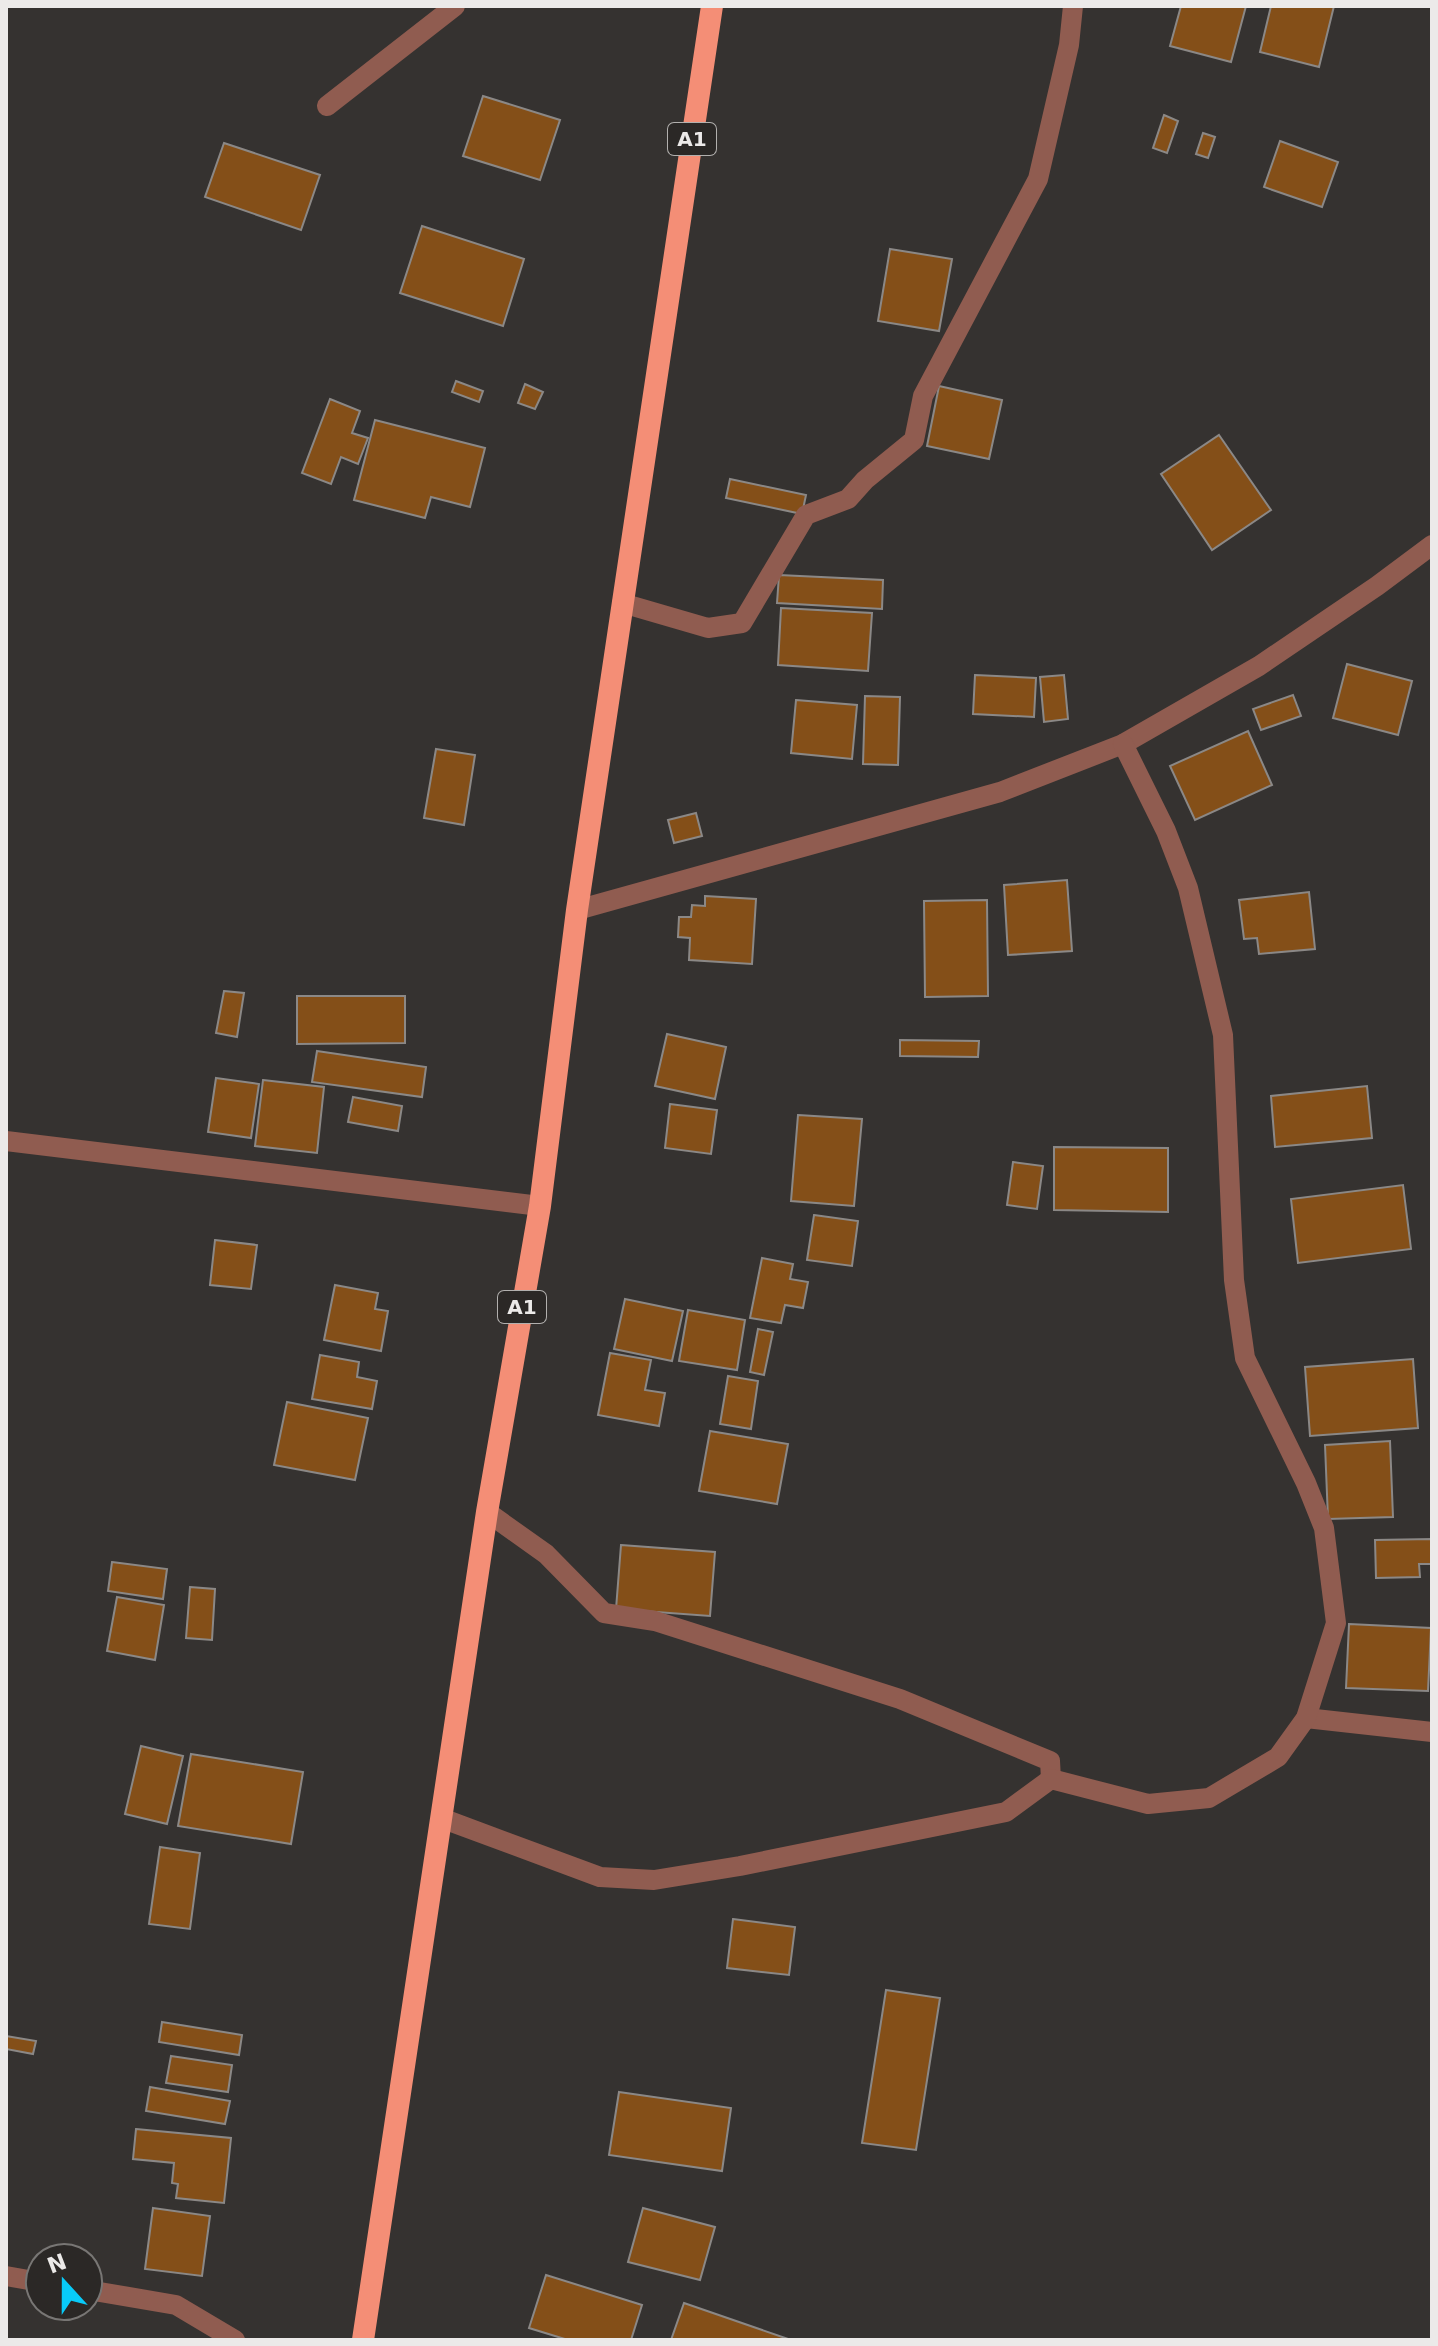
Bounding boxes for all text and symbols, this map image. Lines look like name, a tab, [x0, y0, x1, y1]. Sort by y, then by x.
road number: A1	[668, 123, 716, 155]
road number: A1	[498, 1291, 546, 1323]
north arrow	[24, 2242, 104, 2322]
text: N	[44, 2249, 70, 2279]

